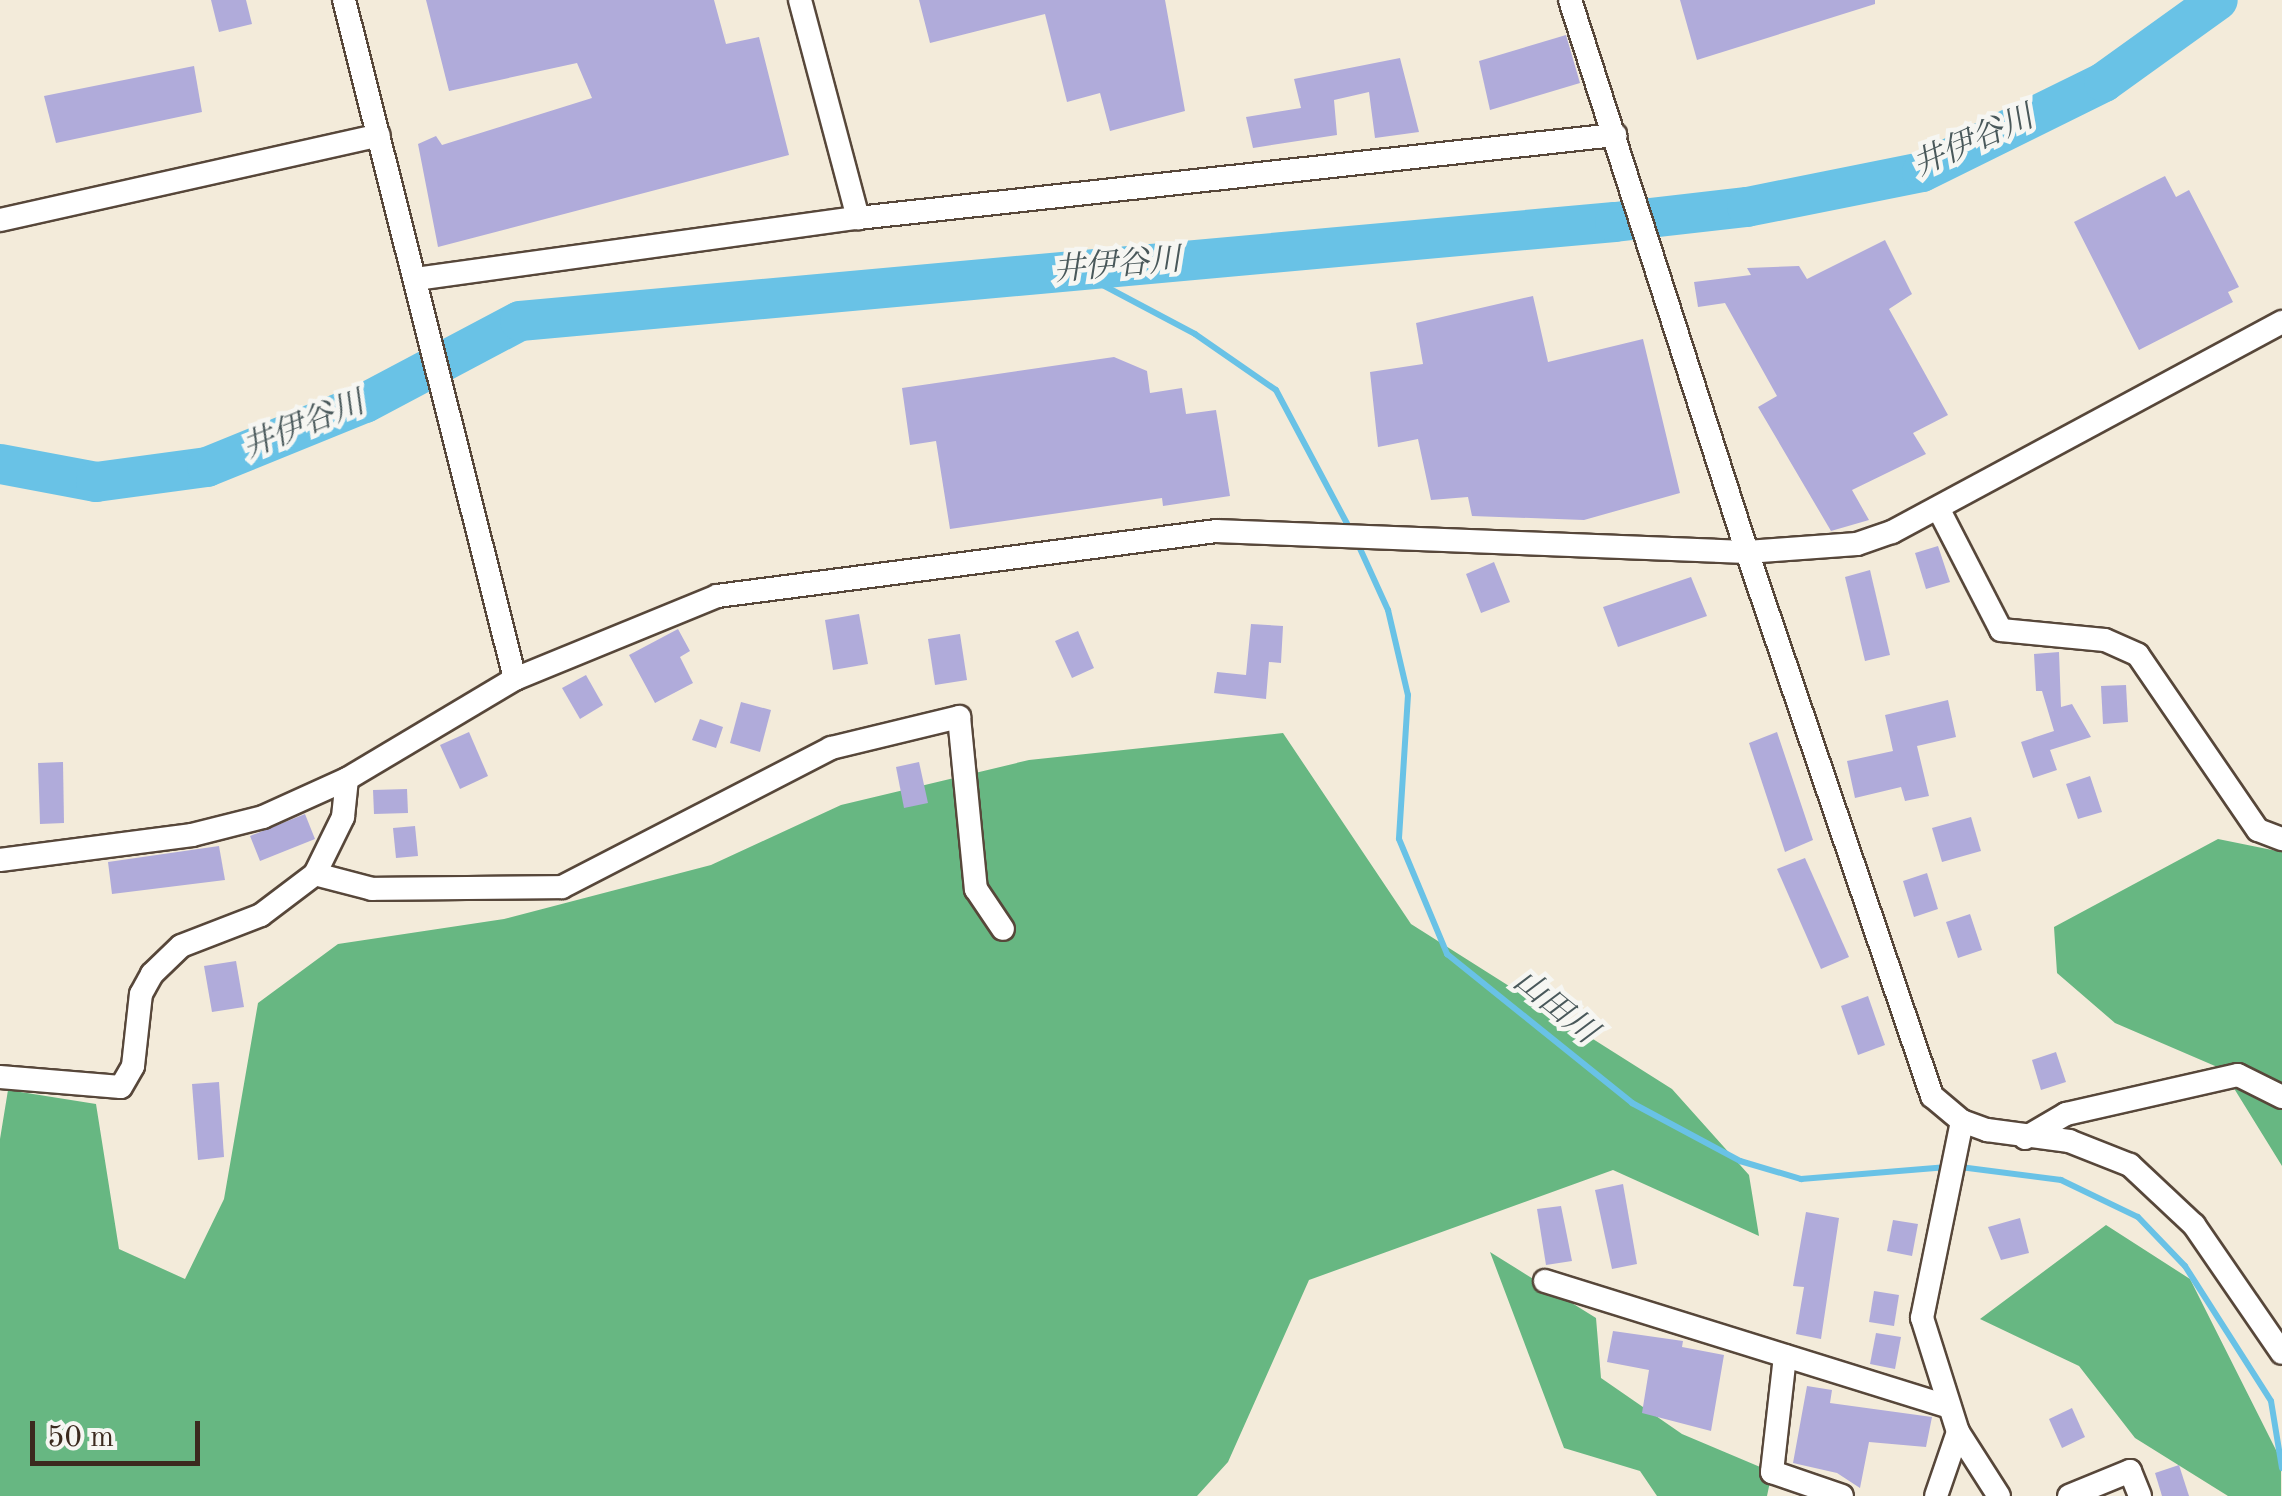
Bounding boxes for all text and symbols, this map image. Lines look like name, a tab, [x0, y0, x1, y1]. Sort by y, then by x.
water label: 井伊谷川	[1908, 99, 2040, 187]
water label: 井伊谷川	[1052, 242, 1182, 292]
water label: 井伊谷川	[237, 385, 371, 469]
water label: 山田川	[1505, 963, 1603, 1053]
scale bar	[35, 1401, 205, 1463]
text: 50 m	[47, 1423, 114, 1453]

